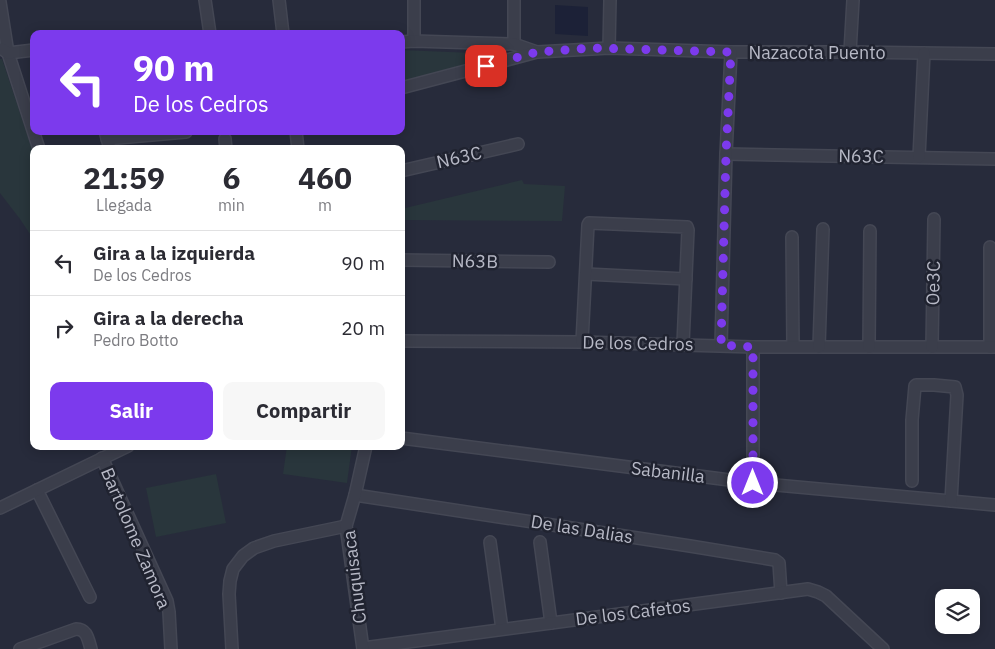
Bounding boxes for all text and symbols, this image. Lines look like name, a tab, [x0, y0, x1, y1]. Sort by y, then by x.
street label: Nazacota Puento	[748, 41, 886, 64]
text: 90 m	[133, 45, 215, 91]
pin	[465, 45, 507, 87]
icon: left	[50, 50, 115, 115]
icon: arrive	[472, 52, 500, 80]
text: De los Cedros	[133, 89, 269, 118]
street label: N63C	[434, 141, 484, 173]
street label: N63C	[838, 144, 884, 168]
text: 21:59	[83, 158, 165, 197]
text: 6	[222, 158, 240, 197]
text: 460	[298, 158, 352, 197]
text: Llegada	[96, 195, 152, 215]
text: min	[218, 195, 245, 215]
text: m	[318, 195, 332, 215]
text: Gira a la izquierda	[93, 241, 255, 265]
icon: left	[50, 249, 78, 277]
street label: N63B	[452, 249, 498, 273]
text: 90 m	[341, 251, 385, 275]
street label: Oe3C	[921, 260, 945, 306]
text: De los Cedros	[93, 265, 192, 285]
text: Gira a la derecha	[93, 306, 244, 330]
icon: right	[50, 314, 78, 342]
text: 20 m	[341, 316, 385, 340]
text: Pedro Botto	[93, 330, 178, 350]
street label: De los Cedros	[582, 331, 694, 355]
button: Salir	[50, 382, 213, 440]
button: Compartir	[223, 382, 385, 440]
street label: Sabanilla	[630, 456, 707, 488]
position arrow	[726, 456, 778, 508]
street label: Bartolome Zamora	[96, 464, 176, 612]
street label: De las Dalias	[529, 510, 635, 548]
street label: Chuquisaca	[337, 529, 371, 625]
map controls	[935, 589, 980, 634]
button: layers	[935, 589, 980, 634]
street label: De los Cafetos	[574, 594, 692, 630]

